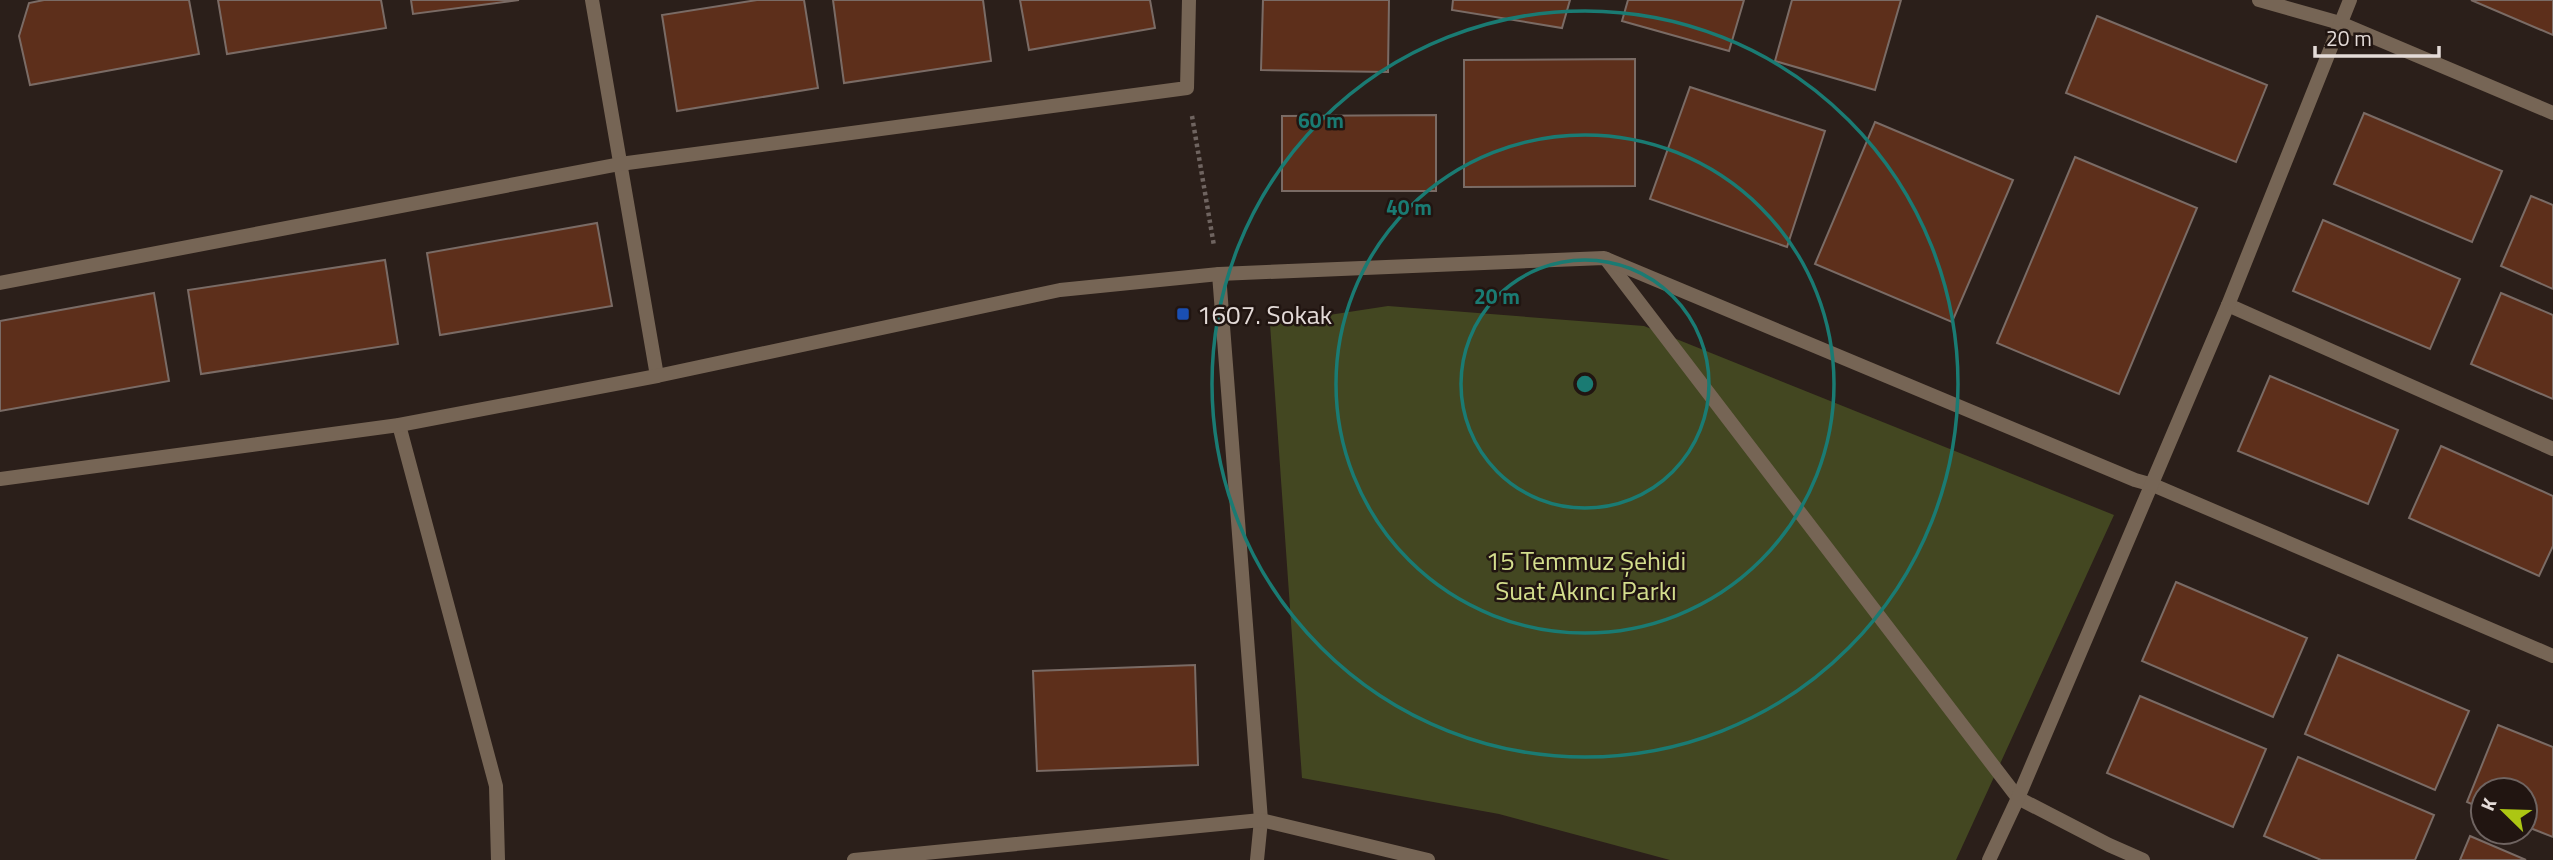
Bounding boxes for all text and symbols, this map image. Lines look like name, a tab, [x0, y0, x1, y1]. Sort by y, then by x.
scale bar	[2315, 14, 2439, 58]
text: 20 m	[2326, 22, 2372, 54]
text: 60 m	[1298, 104, 1344, 136]
text: 40 m	[1386, 191, 1432, 223]
text: 20 m	[1474, 280, 1520, 312]
place label: 1607. Sokak	[1197, 295, 1332, 334]
marker: 1607. Sokak	[1175, 306, 1191, 322]
centre of rings	[1573, 372, 1597, 396]
park label: 15 Temmuz Şehidi Suat Akıncı Parkı	[1486, 541, 1686, 610]
north arrow	[2469, 776, 2539, 846]
text: K	[2472, 793, 2503, 815]

